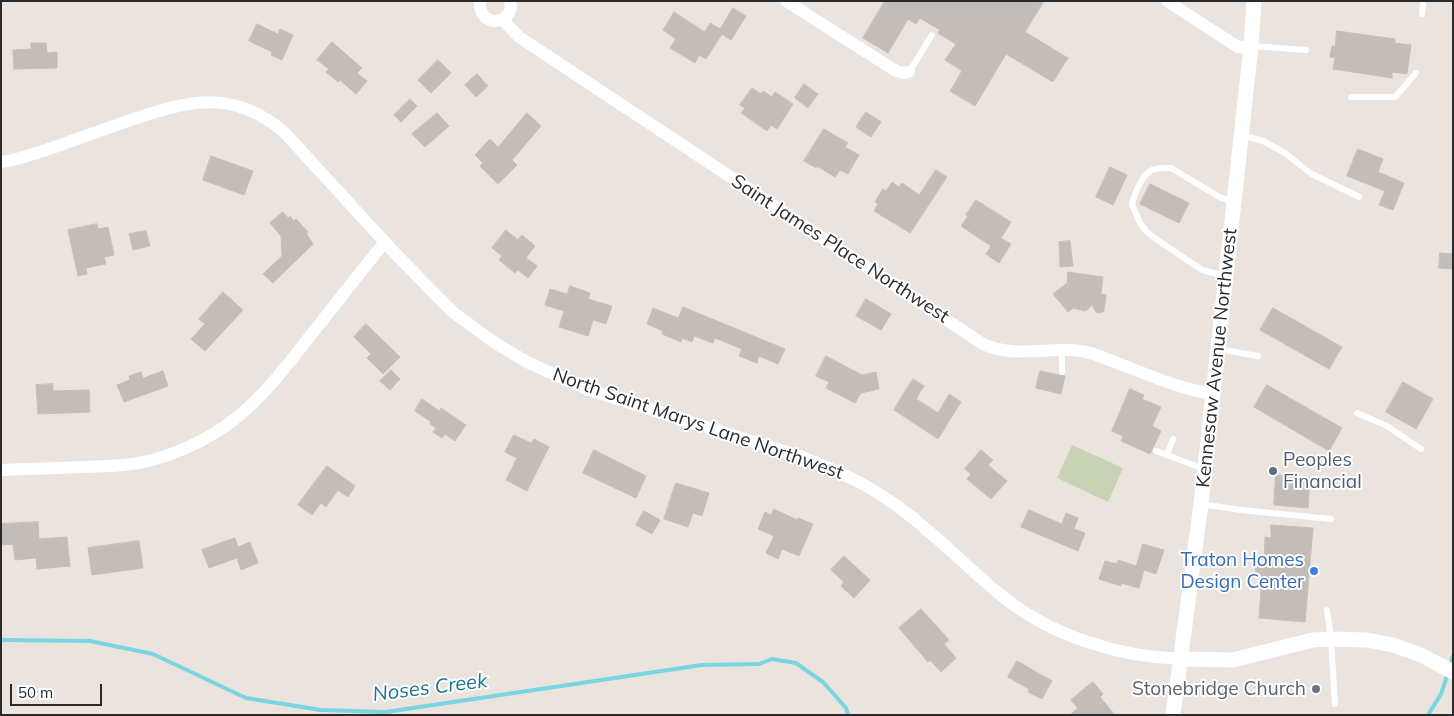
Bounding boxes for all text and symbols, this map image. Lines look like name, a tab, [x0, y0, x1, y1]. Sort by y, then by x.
street label: Saint James Place Northwest	[727, 170, 953, 328]
street label: Kennesaw Avenue Northwest	[1192, 227, 1242, 489]
street label: North Saint Marys Lane Northwest	[550, 363, 846, 485]
place label: Peoples Financial	[1283, 449, 1362, 493]
marker: Peoples Financial	[1267, 465, 1279, 477]
place label: Traton Homes Design Center	[1180, 549, 1304, 593]
marker: Traton Homes Design Center	[1308, 565, 1320, 577]
water label: Noses Creek	[371, 669, 489, 707]
scale bar	[12, 674, 105, 706]
place label: Stonebridge Church	[1132, 678, 1306, 700]
text: 50 m	[18, 683, 53, 702]
marker: Stonebridge Church	[1310, 683, 1322, 695]

